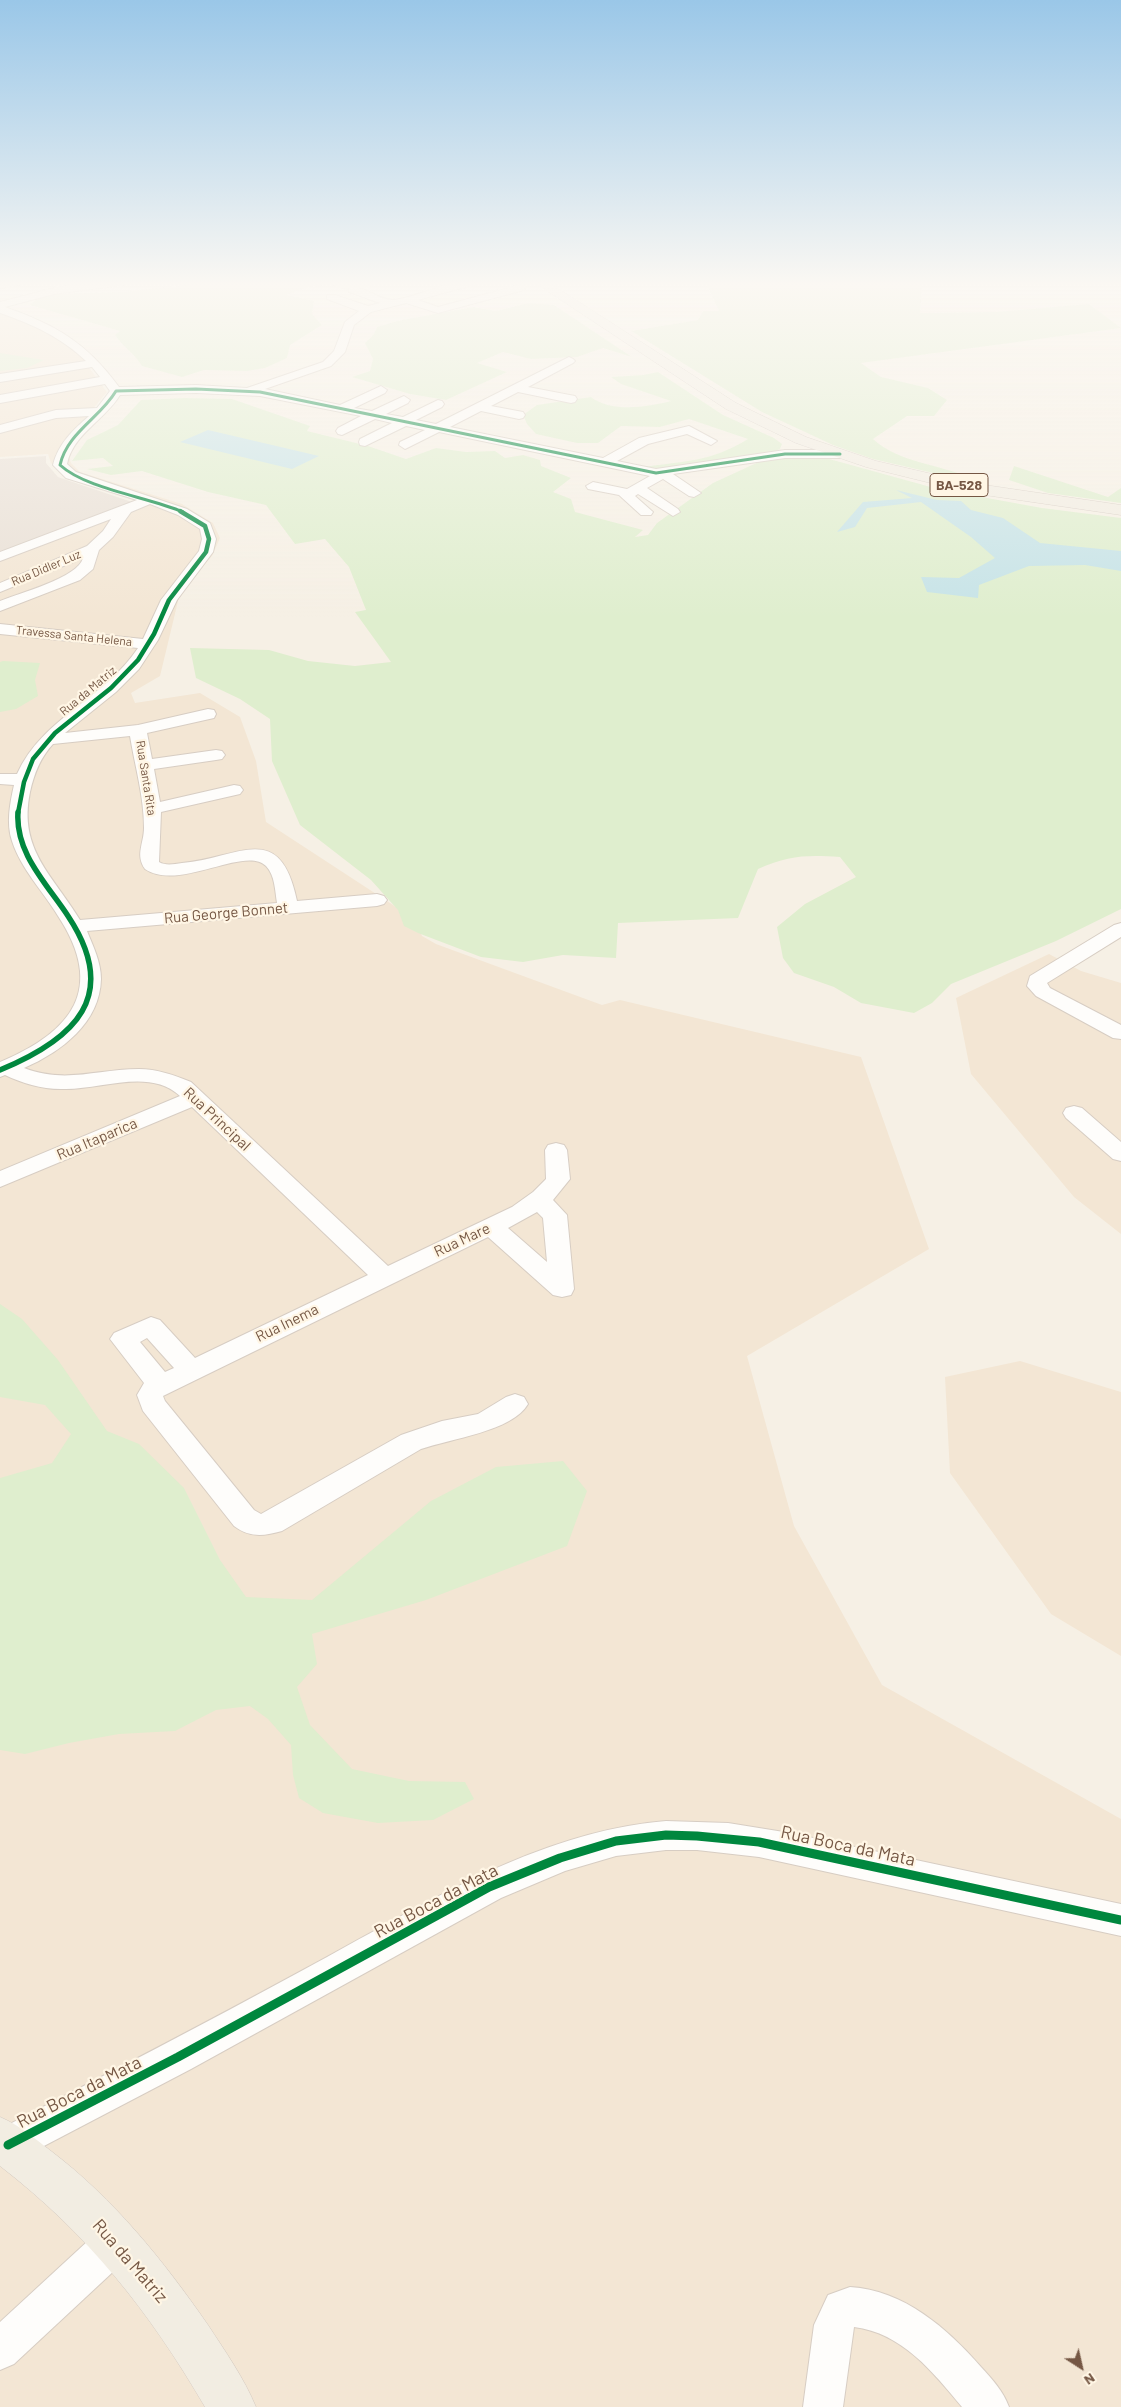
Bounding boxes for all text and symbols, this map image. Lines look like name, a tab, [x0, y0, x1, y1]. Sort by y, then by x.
road number: BA-528	[930, 474, 988, 496]
street label: Rua Didler Luz	[9, 547, 83, 589]
street label: Travessa Santa Helena	[15, 623, 133, 649]
street label: Rua da Matriz	[57, 663, 119, 719]
street label: Rua Santa Rita	[133, 739, 159, 817]
street label: Rua George Bonnet	[163, 899, 289, 927]
street label: Rua Principal	[180, 1083, 254, 1155]
street label: Rua Itaparica	[54, 1114, 140, 1164]
street label: Rua Mare	[431, 1219, 493, 1261]
street label: Rua Inema	[253, 1300, 321, 1346]
street label: Rua Boca da Mata	[779, 1821, 917, 1871]
street label: Rua Boca da Mata	[370, 1859, 502, 1943]
street label: Rua Boca da Mata	[13, 2051, 145, 2133]
street label: Rua da Matriz	[88, 2215, 172, 2307]
north arrow	[1056, 2342, 1106, 2392]
text: N	[1081, 2370, 1099, 2389]

